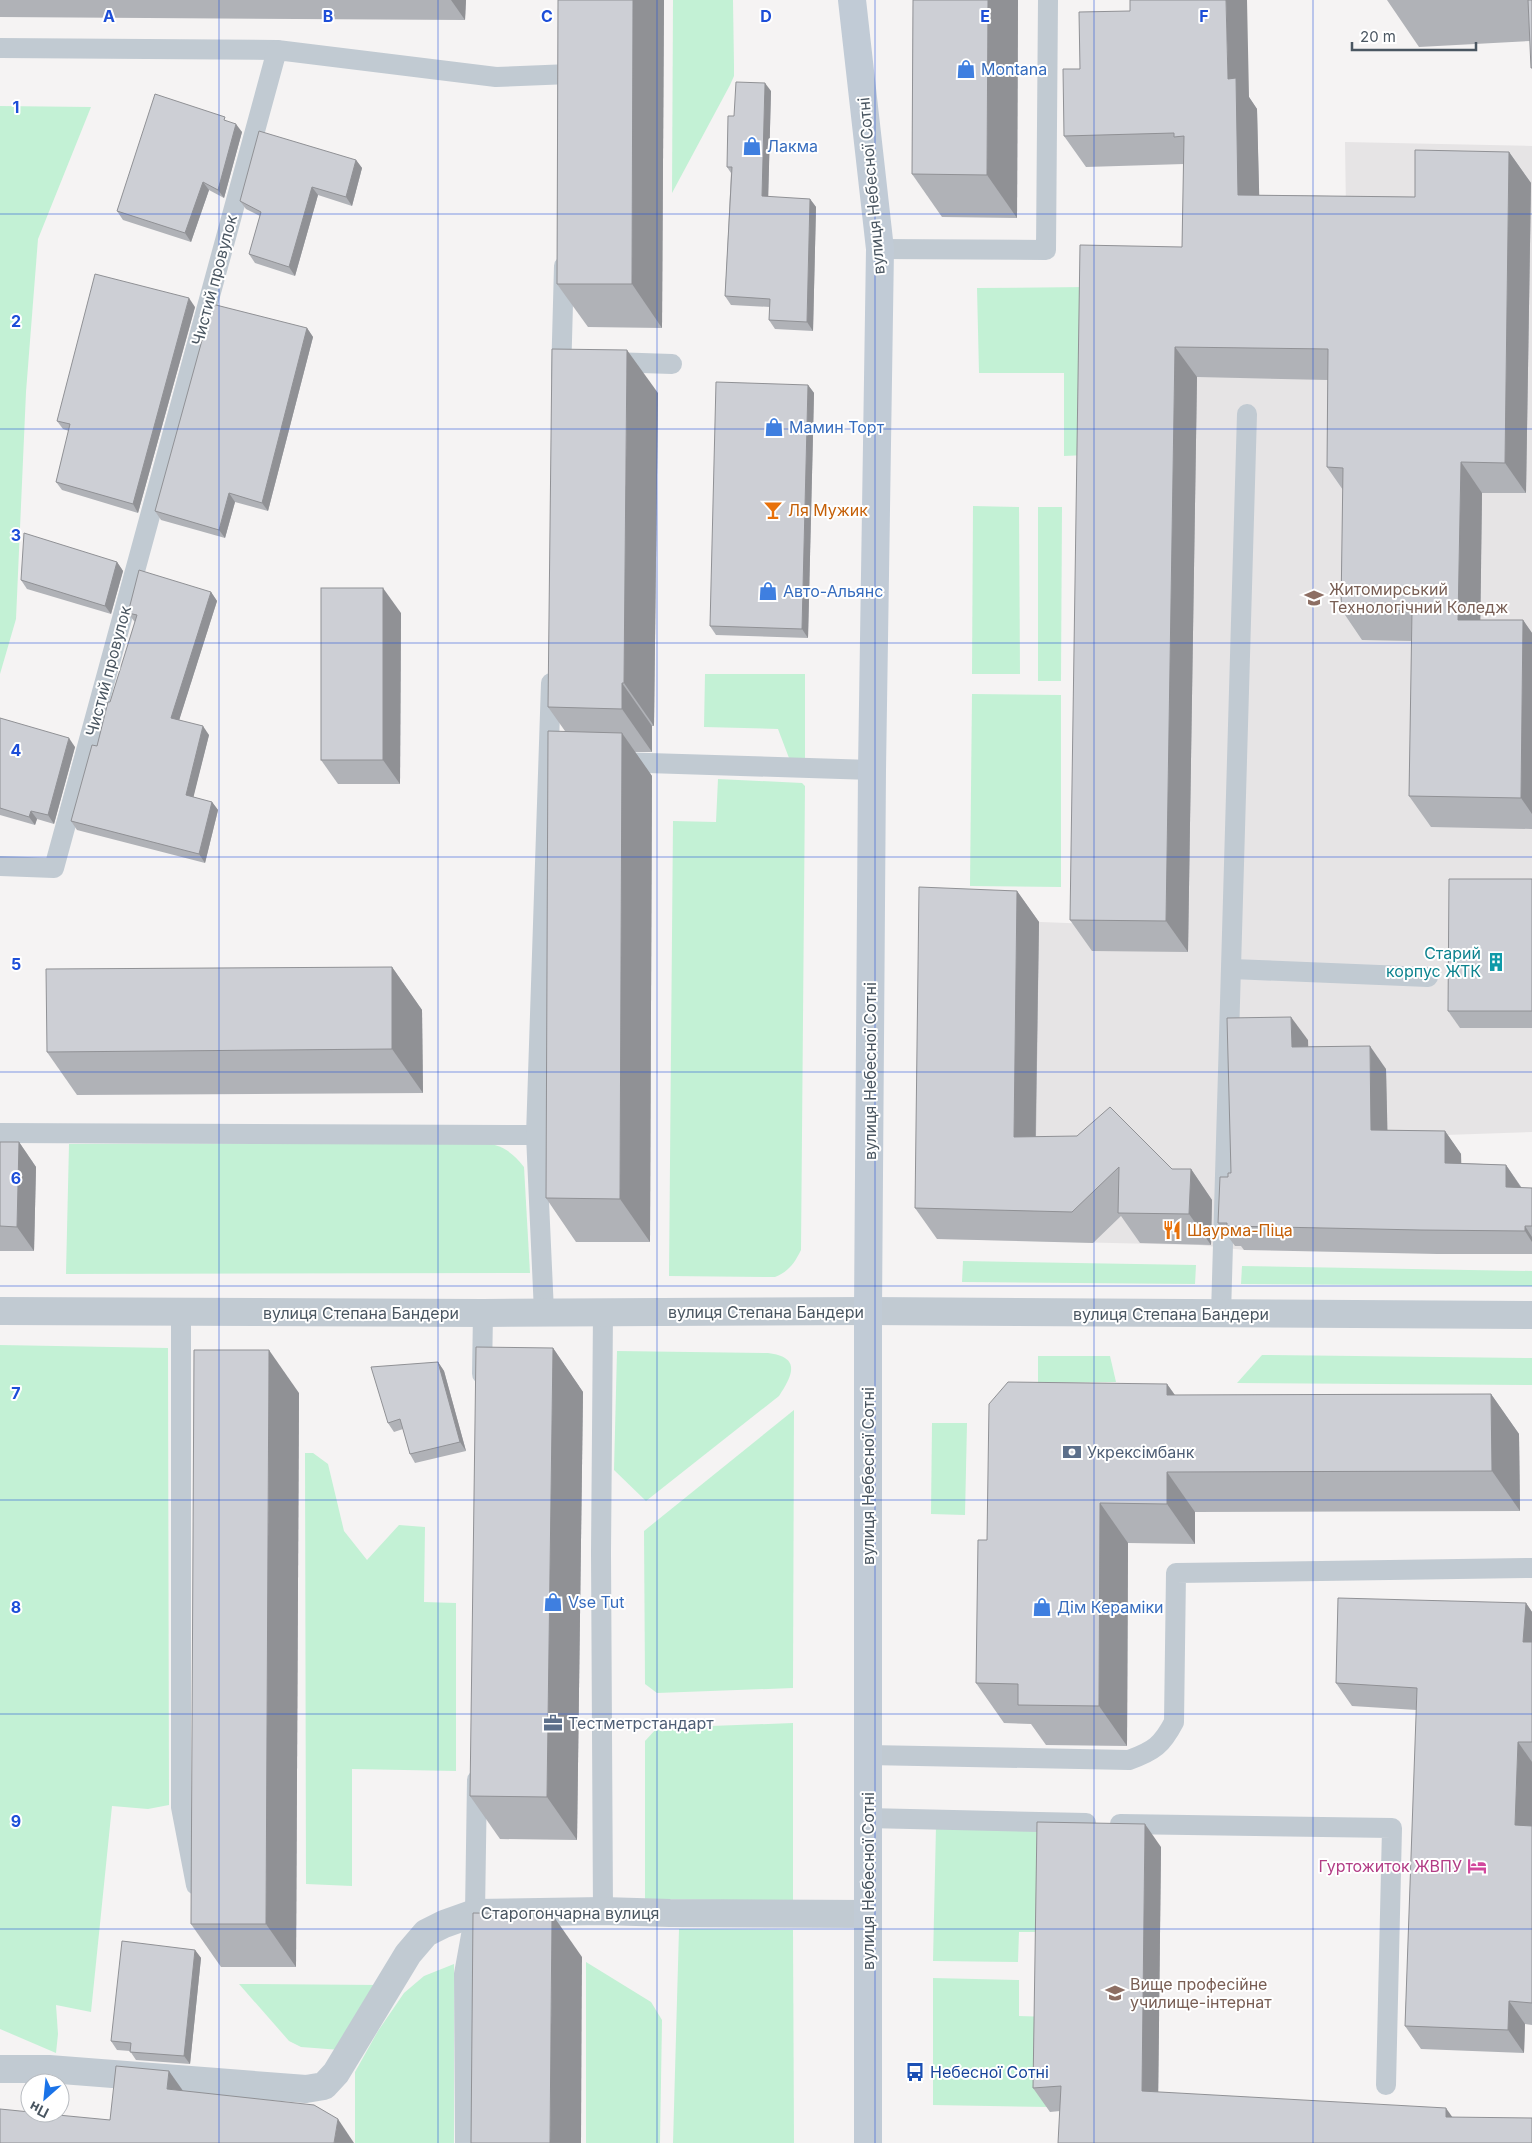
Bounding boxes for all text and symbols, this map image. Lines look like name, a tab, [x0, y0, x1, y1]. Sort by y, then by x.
text: A	[103, 6, 115, 26]
text: B	[323, 6, 333, 26]
text: C	[541, 6, 553, 26]
text: D	[760, 6, 772, 26]
text: E	[980, 6, 990, 26]
text: F	[1199, 6, 1209, 26]
scale bar	[1352, 20, 1476, 52]
text: 20 m	[1360, 27, 1396, 46]
shop icon: Montana	[955, 58, 977, 80]
place label: Montana	[981, 59, 1047, 79]
text: 1	[13, 97, 19, 117]
street label: вулиця Небесної Сотні	[853, 97, 889, 275]
shop icon: Лакма	[741, 135, 763, 157]
place label: Лакма	[767, 136, 818, 156]
street label: Чистий провулок	[187, 212, 241, 348]
text: 2	[11, 311, 21, 331]
shop icon: Мамин Торт	[763, 416, 785, 438]
place label: Мамин Торт	[789, 417, 885, 437]
bar icon: Ля Мужик	[762, 499, 784, 521]
place label: Ля Мужик	[788, 500, 868, 520]
text: 3	[11, 525, 21, 545]
place label: Житомирський Технологічний Коледж	[1329, 579, 1508, 617]
shop icon: Авто-Альянс	[757, 580, 779, 602]
place label: Авто-Альянс	[783, 581, 883, 601]
school or university icon: Житомирський Технологічний Коледж	[1303, 587, 1325, 609]
street label: Чистий провулок	[81, 603, 135, 739]
text: 4	[11, 740, 22, 760]
place label: Старий корпус ЖТК	[1386, 943, 1481, 981]
building icon: Старий корпус ЖТК	[1485, 951, 1507, 973]
text: 5	[11, 954, 21, 974]
street label: вулиця Небесної Сотні	[860, 982, 880, 1160]
text: 6	[11, 1168, 21, 1188]
restaurant icon: Шаурма-Піца	[1161, 1219, 1183, 1241]
place label: Шаурма-Піца	[1187, 1220, 1293, 1240]
street label: вулиця Степана Бандери	[668, 1302, 864, 1322]
street label: вулиця Степана Бандери	[263, 1303, 459, 1323]
street label: вулиця Степана Бандери	[1073, 1304, 1269, 1324]
text: 7	[11, 1383, 21, 1403]
street label: вулиця Небесної Сотні	[858, 1387, 878, 1565]
bank icon: Укрексімбанк	[1061, 1441, 1083, 1463]
place label: Укрексімбанк	[1087, 1442, 1195, 1462]
shop icon: Vse Tut	[542, 1591, 564, 1613]
place label: Vse Tut	[568, 1592, 624, 1612]
shop icon: Дім Кераміки	[1031, 1596, 1053, 1618]
text: 8	[11, 1597, 21, 1617]
place label: Дім Кераміки	[1057, 1597, 1164, 1617]
office icon: Тестметрстандарт	[542, 1712, 564, 1734]
place label: Тестметрстандарт	[568, 1713, 714, 1733]
street label: вулиця Небесної Сотні	[858, 1792, 878, 1970]
text: 9	[11, 1811, 21, 1831]
hotel icon: Гуртожиток ЖВПУ	[1466, 1855, 1488, 1877]
place label: Гуртожиток ЖВПУ	[1318, 1856, 1462, 1876]
street label: Старогончарна вулиця	[481, 1903, 659, 1923]
place label: Вище професійне училище-інтернат	[1130, 1974, 1272, 2012]
school or university icon: Вище професійне училище-інтернат	[1104, 1982, 1126, 2004]
bus stop icon: Небесної Сотні	[904, 2061, 926, 2083]
place label: Небесної Сотні	[930, 2062, 1049, 2082]
north arrow	[20, 2073, 70, 2123]
text: Пн	[26, 2098, 51, 2122]

